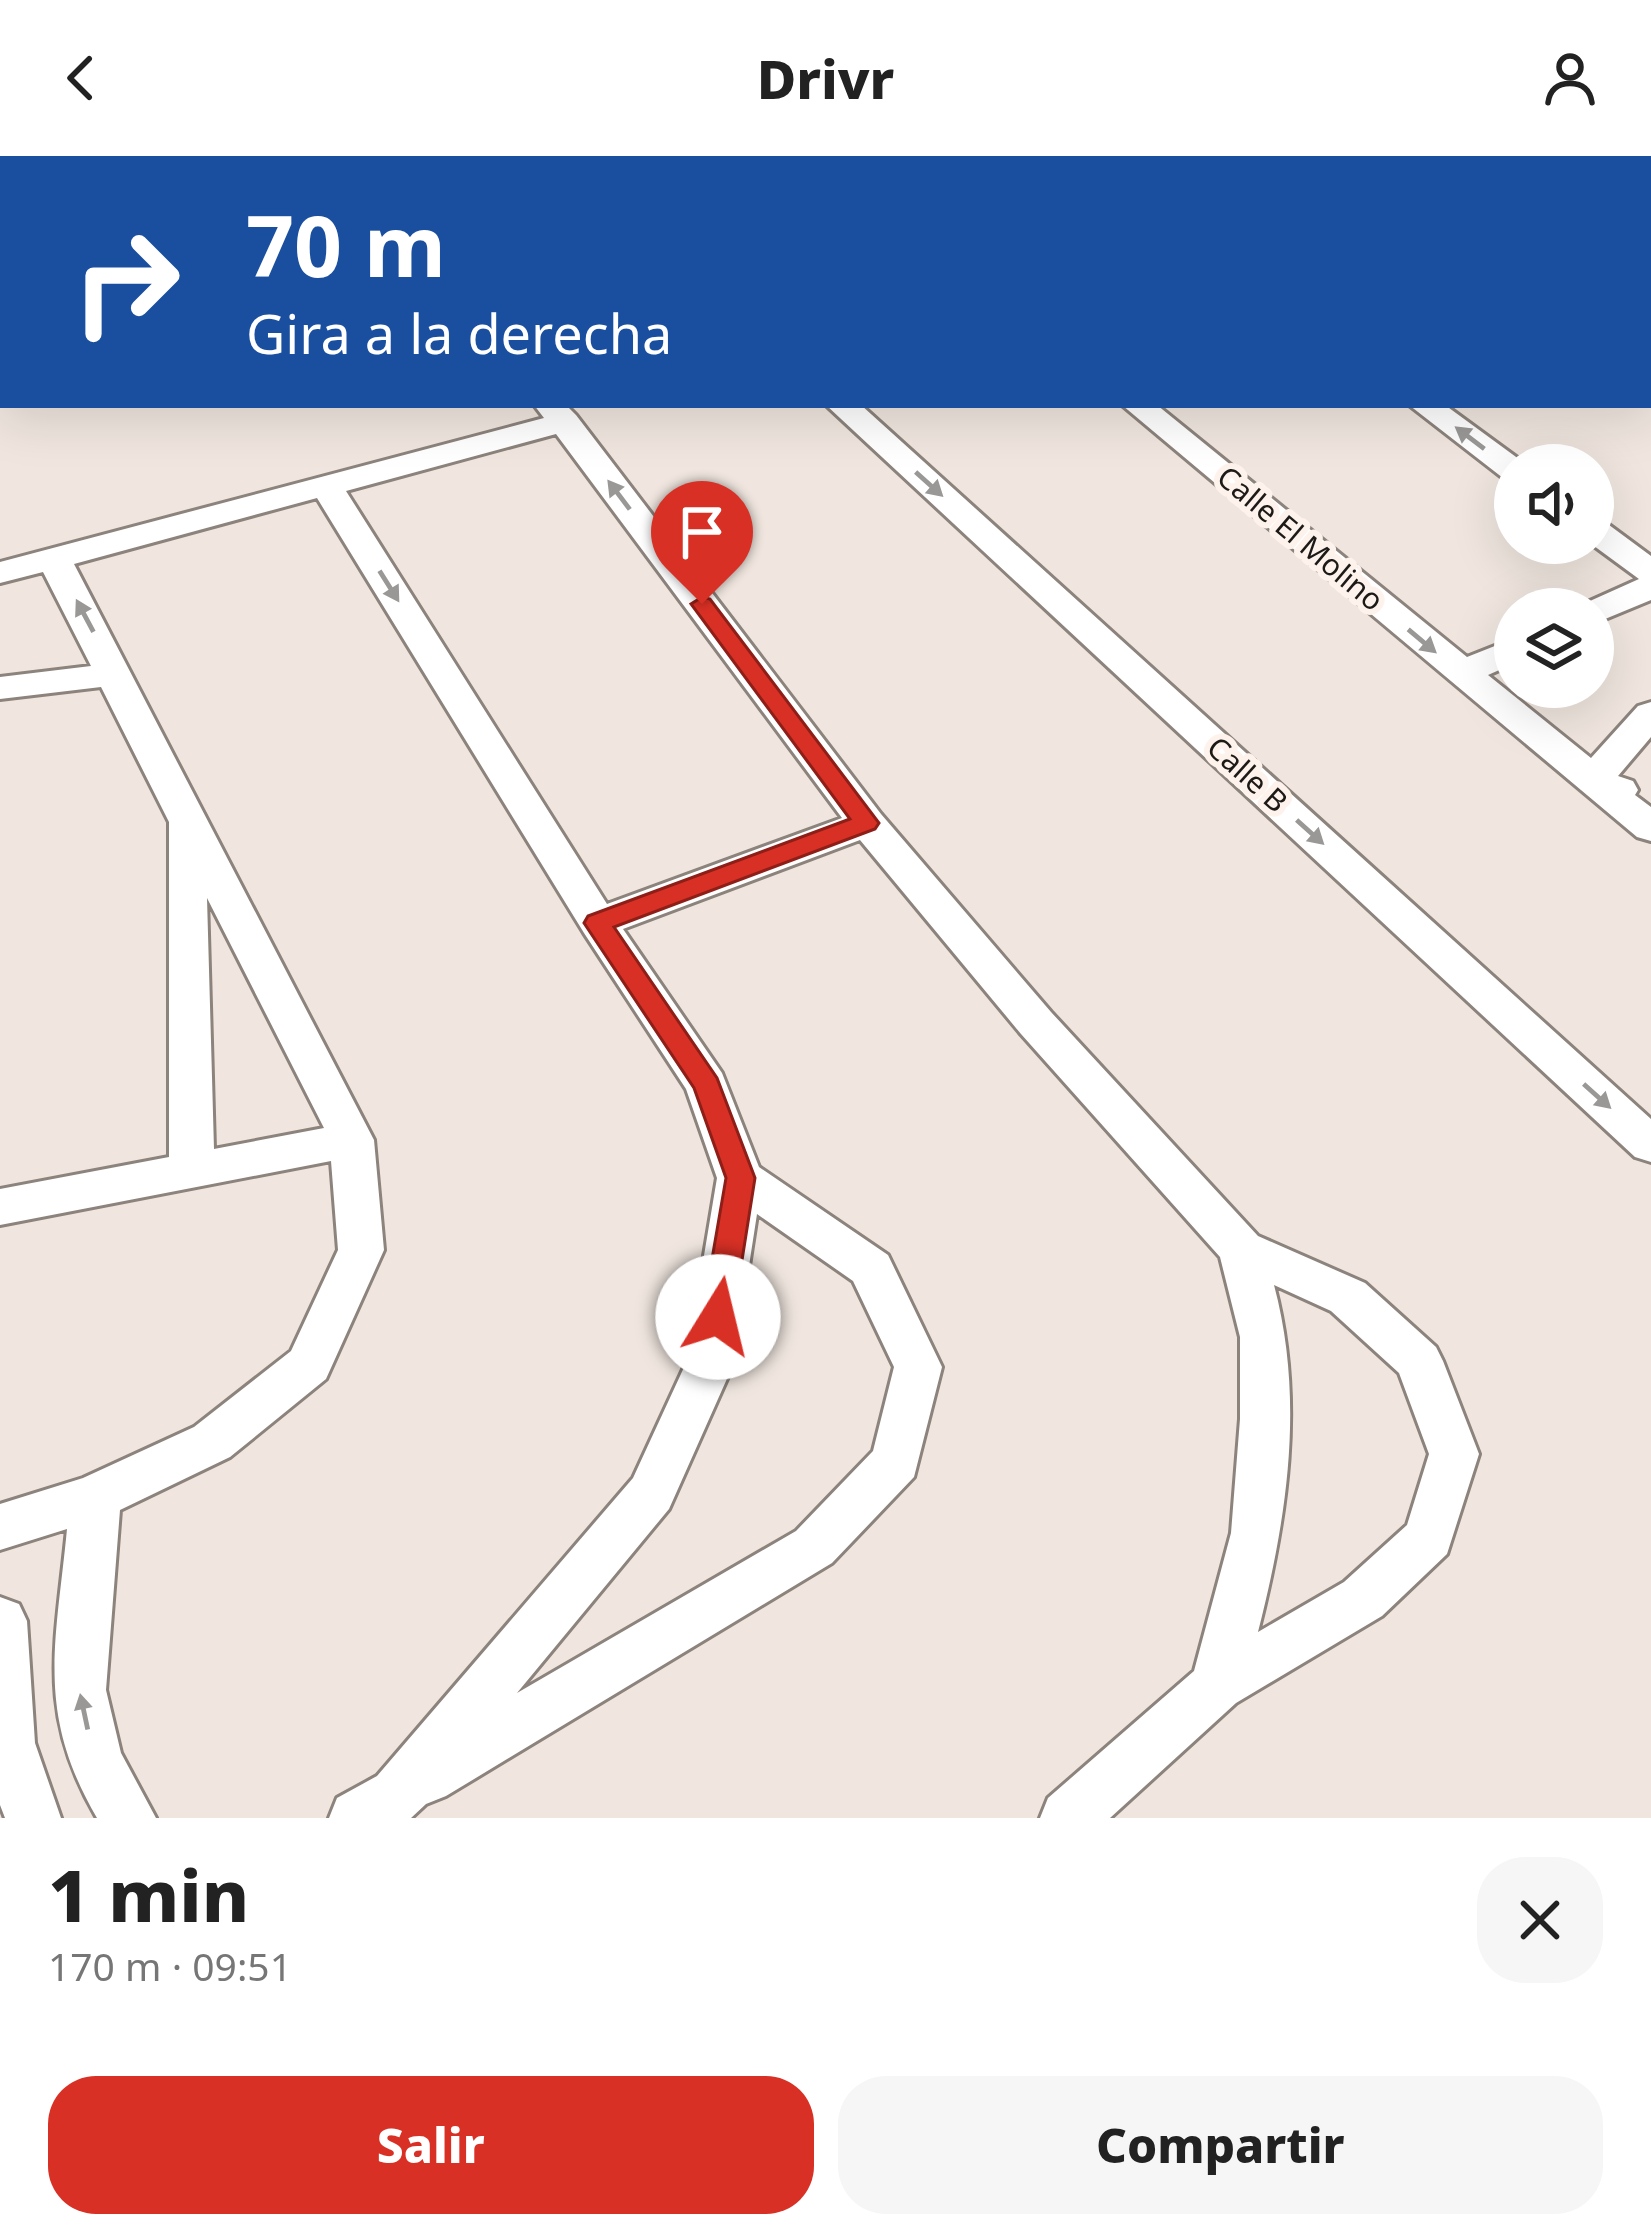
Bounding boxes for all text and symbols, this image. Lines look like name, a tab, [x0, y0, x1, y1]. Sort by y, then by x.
text: Drivr	[757, 41, 894, 115]
icon: back	[48, 45, 114, 111]
icon: person	[1537, 45, 1603, 111]
text: 70 m	[246, 187, 446, 302]
icon: right	[48, 204, 204, 360]
text: Gira a la derecha	[246, 296, 672, 370]
one-way arrow	[1454, 426, 1486, 450]
map controls	[1494, 444, 1614, 708]
button: sound	[1494, 444, 1614, 564]
street label: Calle El Molino	[1209, 456, 1393, 620]
one-way arrow	[914, 470, 943, 497]
one-way arrow	[608, 479, 632, 510]
pin	[651, 481, 753, 604]
icon: arrive	[669, 499, 735, 565]
one-way arrow	[377, 570, 399, 602]
button: layers	[1494, 588, 1614, 708]
one-way arrow	[75, 599, 96, 634]
one-way arrow	[1407, 628, 1437, 654]
street label: Calle B	[1199, 727, 1297, 821]
one-way arrow	[1295, 818, 1324, 845]
one-way arrow	[1583, 1081, 1612, 1109]
position arrow	[655, 1254, 781, 1380]
one-way arrow	[73, 1692, 92, 1730]
text: 1 min	[48, 1845, 249, 1943]
button: close	[1477, 1857, 1603, 1983]
text: 170 m · 09:51	[48, 1939, 292, 1992]
button: Salir	[48, 2076, 814, 2214]
button: Compartir	[838, 2076, 1603, 2214]

